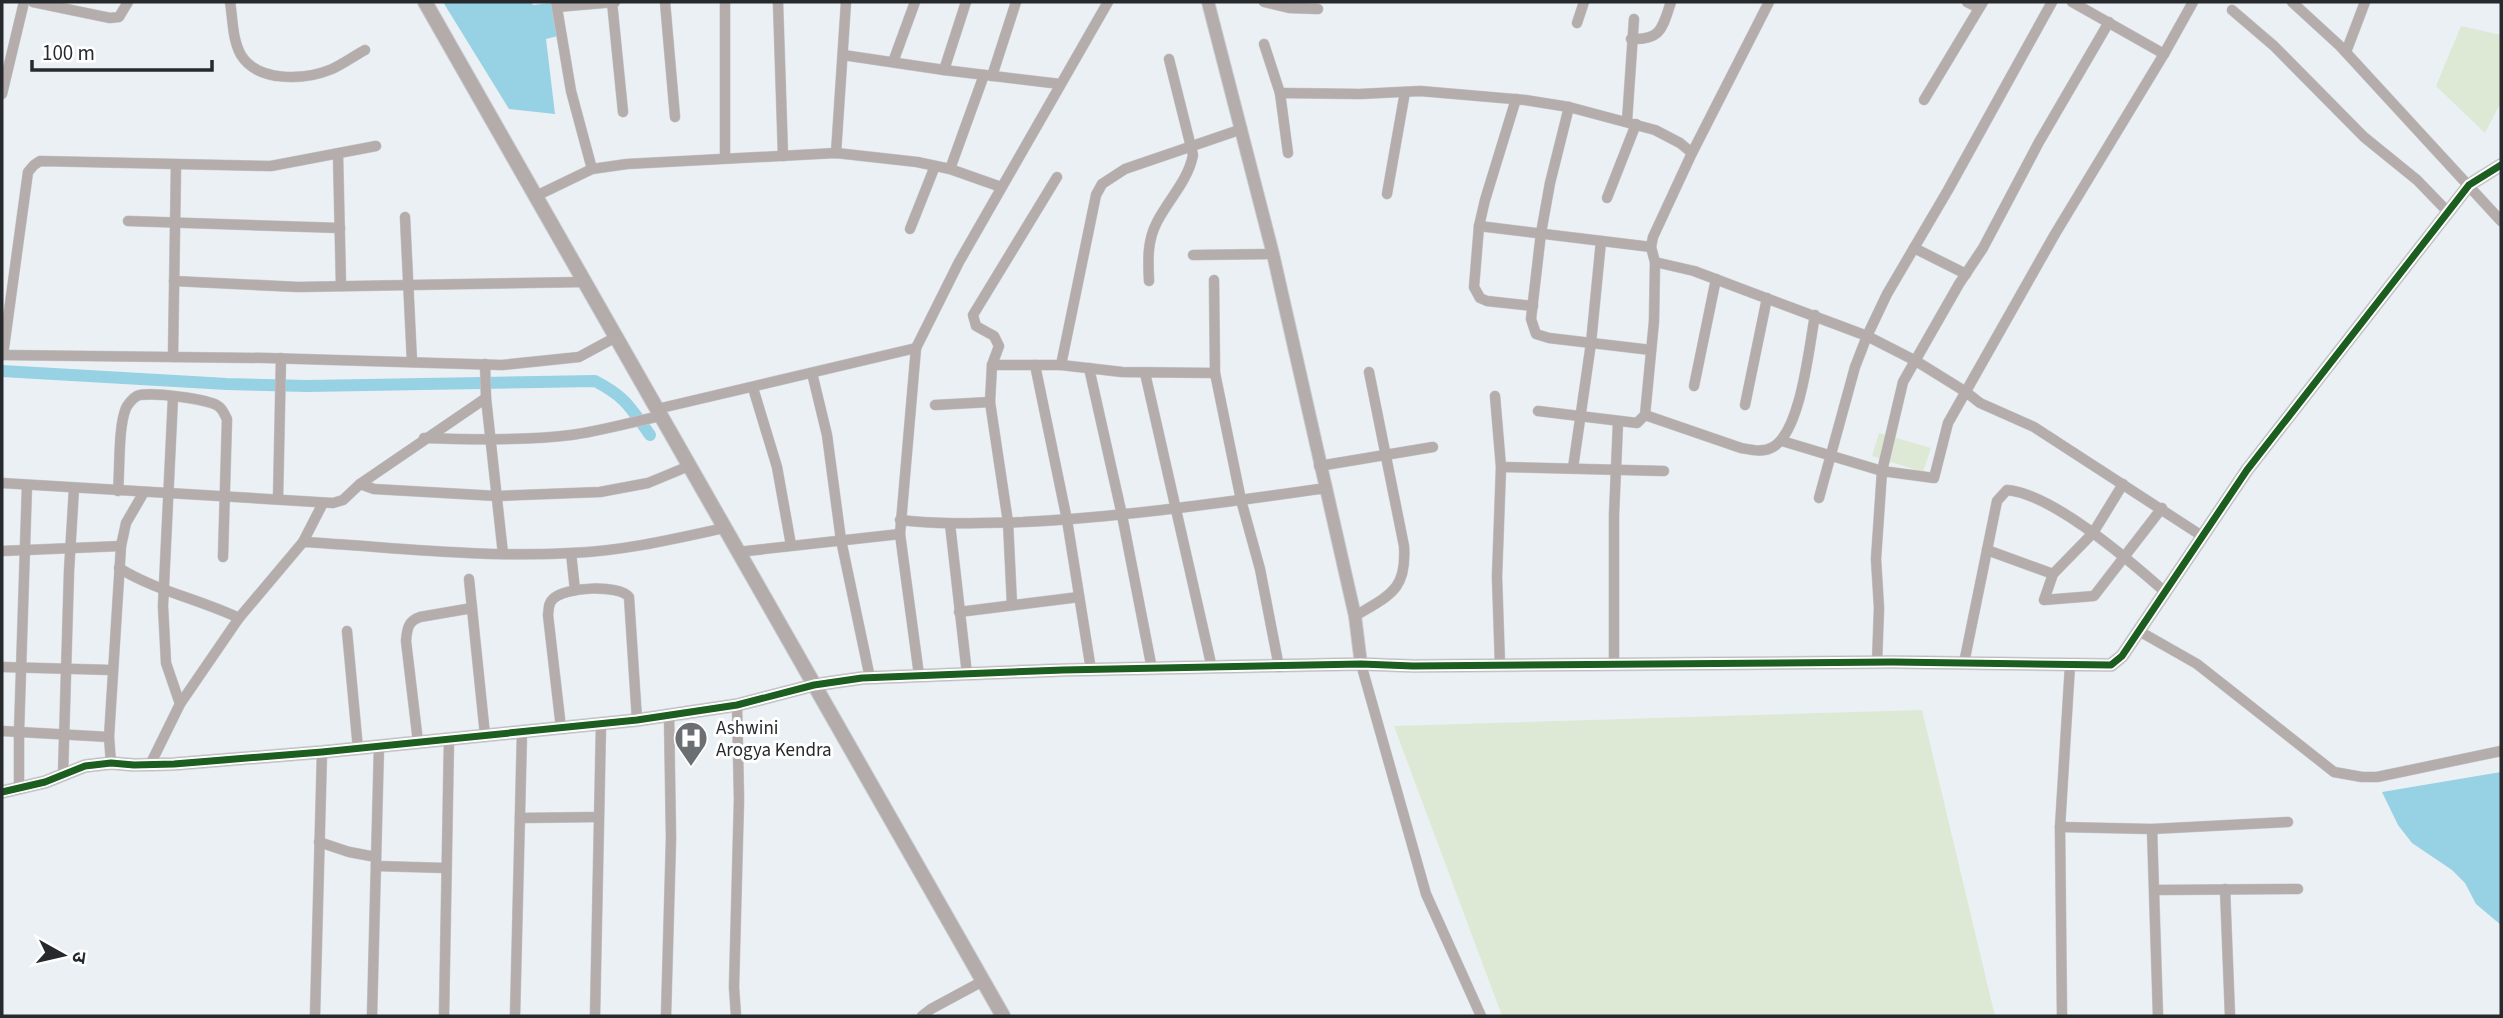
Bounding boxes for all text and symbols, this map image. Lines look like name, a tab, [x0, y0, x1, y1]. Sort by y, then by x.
scale bar	[32, 28, 212, 72]
text: 100 m	[42, 38, 95, 68]
place label: Ashwini Arogya Kendra	[716, 715, 832, 764]
hospital icon: Ashwini Arogya Kendra	[672, 719, 710, 768]
north arrow	[28, 920, 98, 990]
text: उ	[64, 950, 92, 965]

